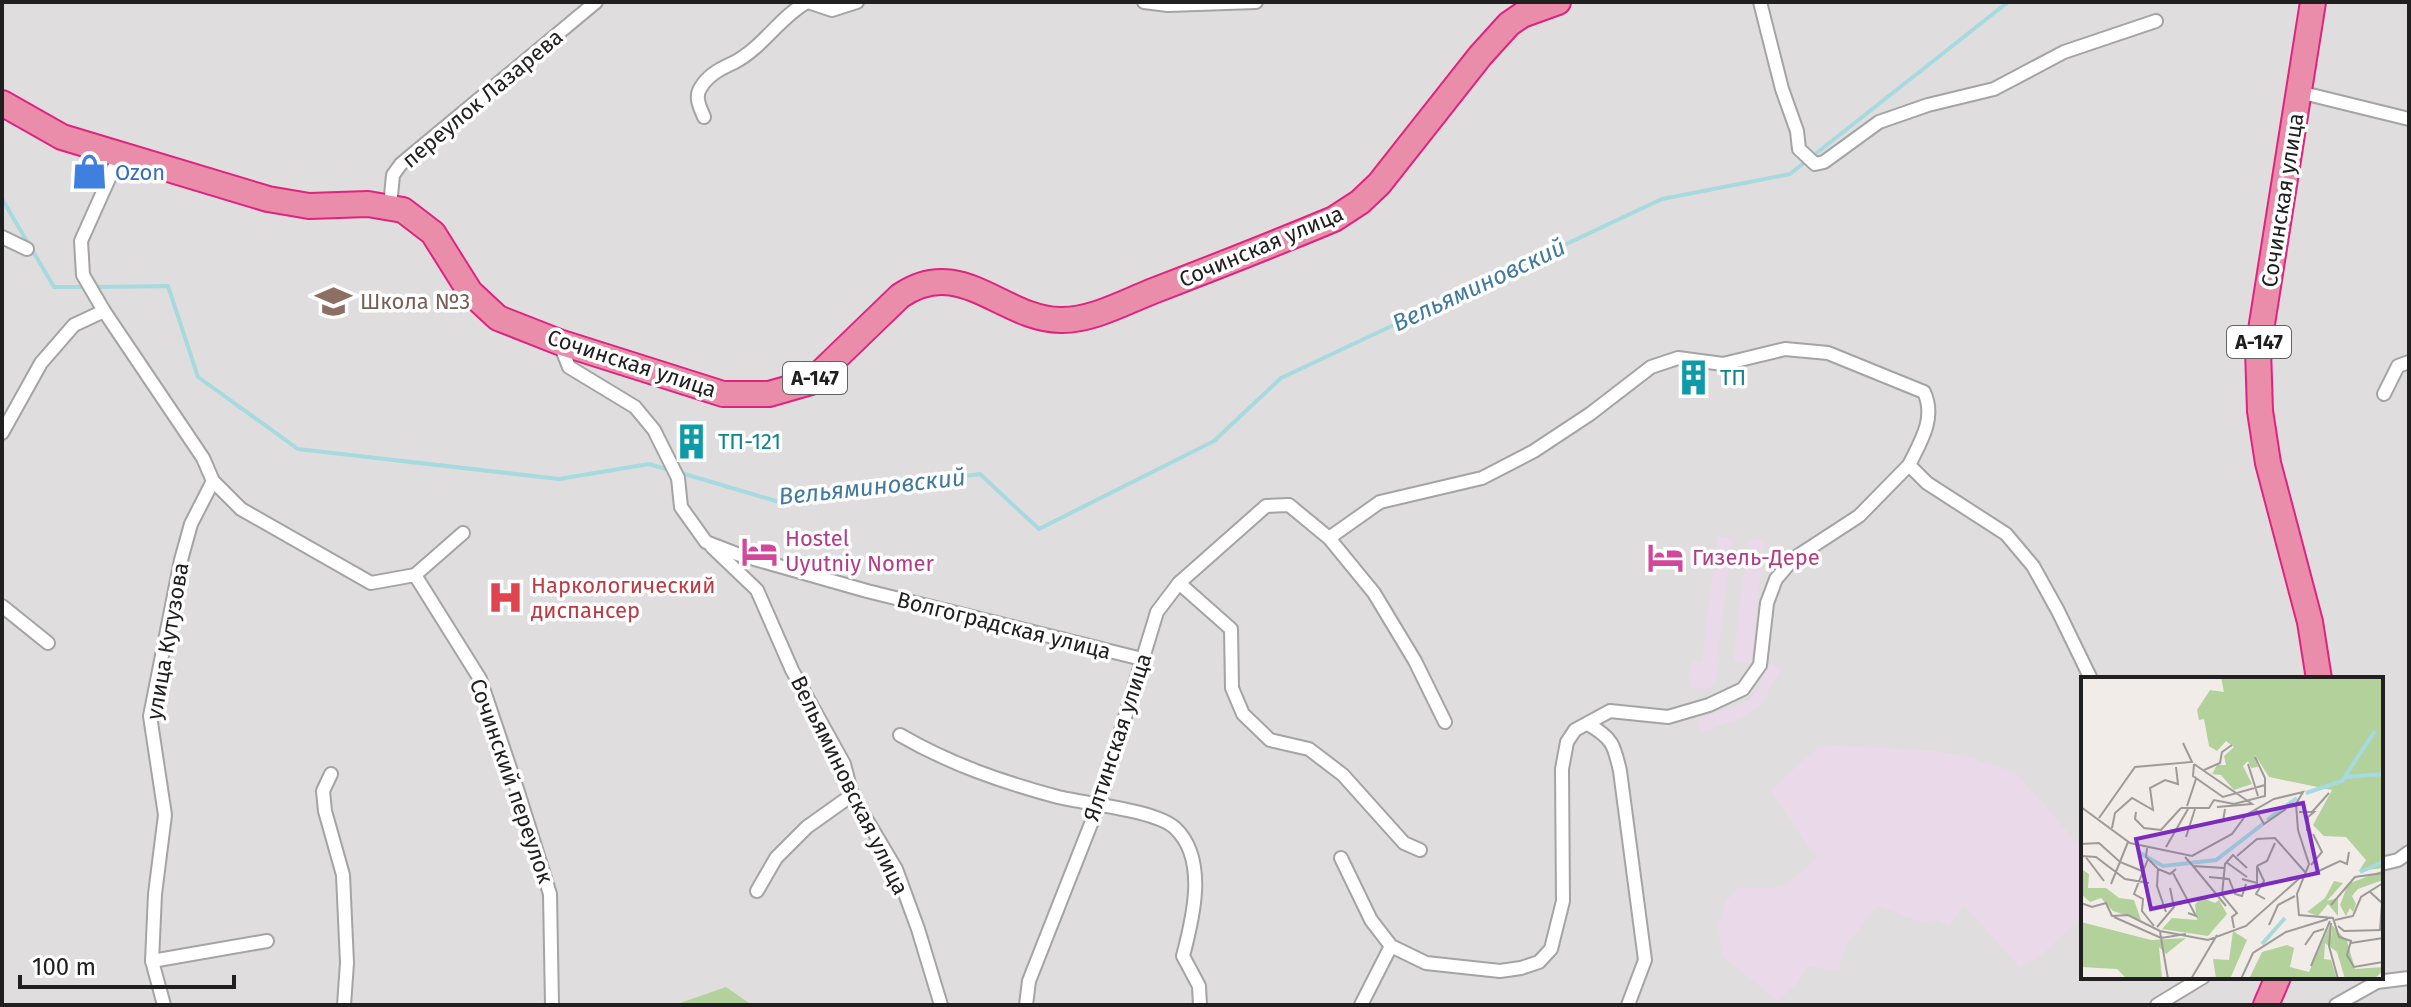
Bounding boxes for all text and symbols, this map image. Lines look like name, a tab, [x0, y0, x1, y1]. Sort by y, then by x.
street label: переулок Лазарева	[396, 23, 568, 174]
street label: Сочинская улица	[2255, 111, 2310, 289]
shop icon: Ozon	[70, 153, 108, 191]
place label: Ozon	[115, 159, 165, 186]
street label: Сочинская улица	[1175, 200, 1347, 293]
water label: Вельяминовский	[1388, 233, 1570, 337]
school or university icon: Школа №3	[315, 282, 353, 320]
place label: Школа №3	[360, 288, 470, 315]
street label: Сочинская улица	[544, 323, 720, 403]
road number: А-147	[2227, 326, 2291, 358]
building icon: ТП	[1675, 358, 1713, 396]
road number: А-147	[783, 362, 847, 394]
place label: ТП	[1720, 364, 1746, 391]
building icon: ТП-121	[673, 422, 711, 460]
place label: ТП-121	[718, 428, 781, 455]
water label: Вельяминовский	[777, 463, 967, 511]
place label: Hostel Uyutniy Nomer	[785, 525, 935, 577]
hotel icon: Hostel Uyutniy Nomer	[740, 532, 778, 570]
hotel icon: Гизель-Дере	[1647, 538, 1685, 576]
place label: Гизель-Дере	[1692, 544, 1820, 571]
street label: улица Кутузова	[140, 560, 195, 722]
place label: Наркологический диспансер	[531, 572, 715, 624]
hospital icon: Наркологический диспансер	[486, 579, 524, 617]
street label: Волгоградская улица	[894, 586, 1114, 665]
street label: Ялтинская улица	[1078, 650, 1157, 825]
street label: Вельяминовская улица	[785, 671, 914, 899]
street label: Сочинский переулок	[464, 675, 559, 888]
inset map	[2081, 677, 2383, 979]
scale bar	[20, 939, 234, 989]
text: 100 m	[32, 953, 96, 981]

